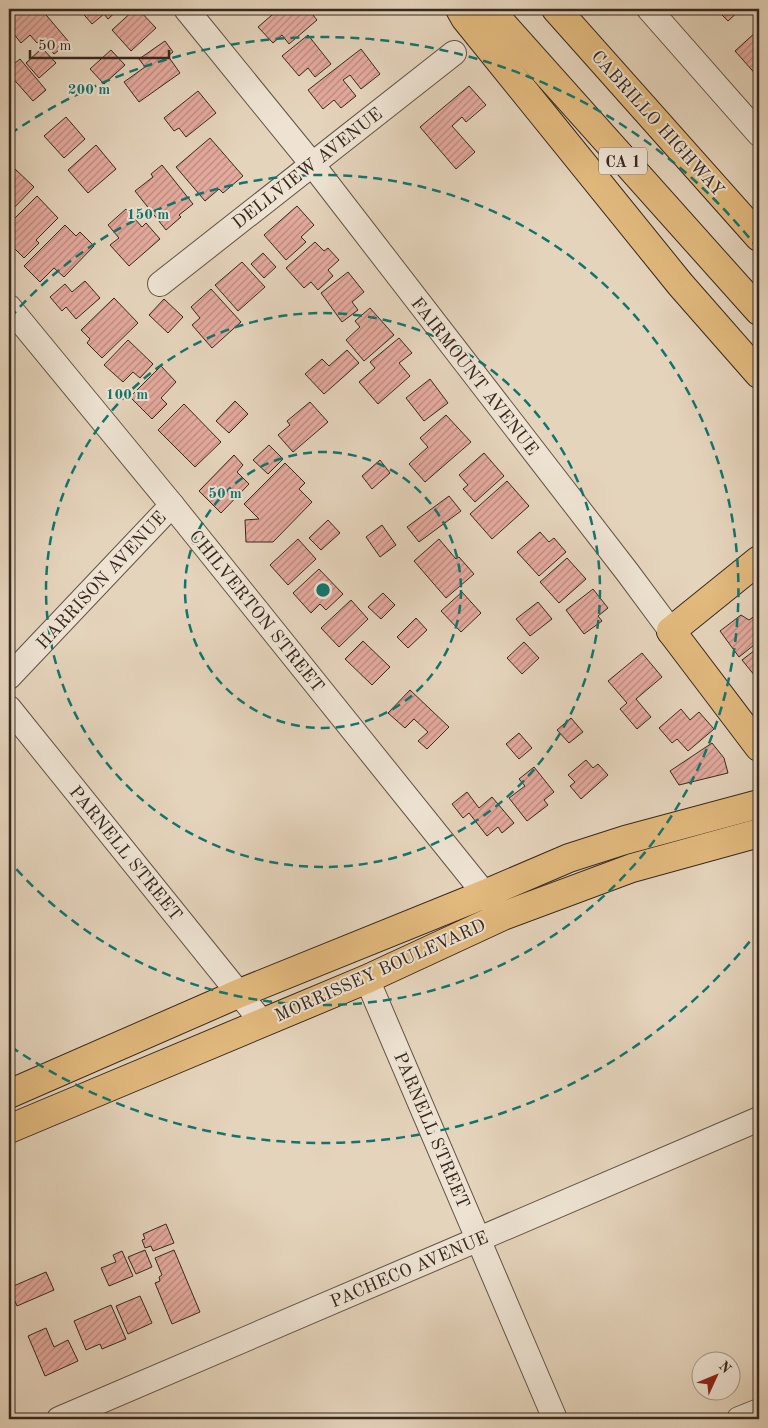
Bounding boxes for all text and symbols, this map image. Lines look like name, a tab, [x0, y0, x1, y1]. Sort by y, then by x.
scale bar	[30, 28, 169, 60]
text: 50 m	[38, 39, 72, 54]
street label: CABRILLO HIGHWAY	[587, 47, 727, 200]
text: 200 m	[68, 83, 110, 98]
street label: DELLVIEW AVENUE	[229, 105, 386, 233]
road number: CA 1	[599, 148, 647, 175]
text: 150 m	[127, 208, 169, 223]
street label: FAIRMOUNT AVENUE	[407, 294, 541, 459]
text: 100 m	[106, 388, 148, 403]
text: 50 m	[208, 487, 242, 502]
street label: HARRISON AVENUE	[33, 508, 170, 653]
street label: CHILVERTON STREET	[185, 527, 327, 696]
centre of rings	[314, 581, 332, 599]
street label: PARNELL STREET	[65, 783, 185, 924]
street label: MORRISSEY BOULEVARD	[272, 916, 488, 1026]
street label: PARNELL STREET	[390, 1050, 472, 1211]
street label: PACHECO AVENUE	[328, 1228, 491, 1311]
north arrow	[690, 1350, 740, 1400]
text: N	[716, 1359, 734, 1377]

